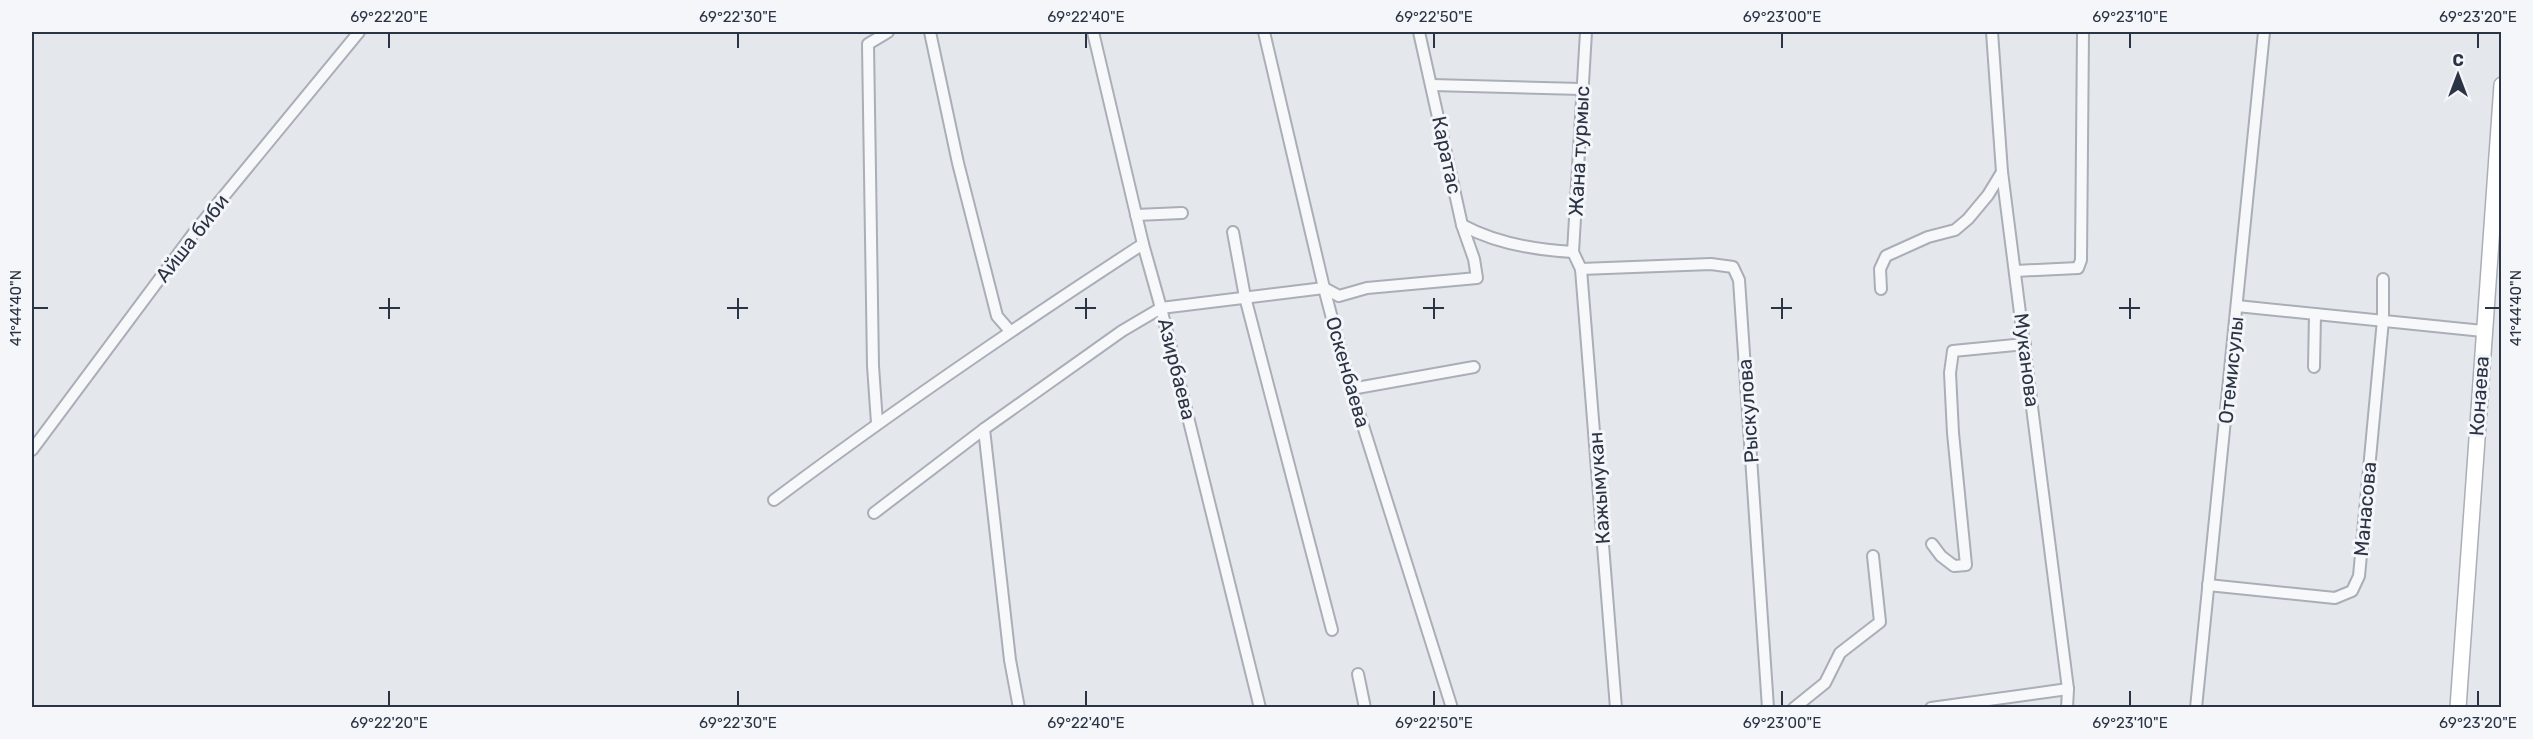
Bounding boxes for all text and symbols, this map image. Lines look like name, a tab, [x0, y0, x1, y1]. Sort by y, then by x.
text: 69°22'20"E	[350, 8, 428, 26]
text: 69°22'30"E	[699, 8, 777, 26]
text: 69°22'40"E	[1047, 8, 1125, 26]
text: 69°22'50"E	[1395, 8, 1473, 26]
text: 69°23'00"E	[1743, 8, 1821, 26]
text: 69°23'10"E	[2092, 8, 2168, 26]
text: 69°23'20"E	[2439, 8, 2517, 26]
north arrow	[2428, 45, 2488, 105]
text: С	[2452, 51, 2464, 70]
street label: Жана турмыс	[1564, 85, 1594, 217]
street label: Каратас	[1427, 114, 1467, 196]
street label: Айша биби	[150, 189, 234, 287]
text: 41°44'40"N	[7, 270, 25, 346]
text: 41°44'40"N	[2507, 270, 2525, 346]
street label: Муканова	[2009, 312, 2045, 408]
street label: Оскенбаева	[1321, 314, 1375, 430]
street label: Отемисулы	[2213, 315, 2249, 425]
street label: Азирбаева	[1153, 316, 1201, 422]
street label: Конаева	[2464, 355, 2494, 437]
street label: Рыскулова	[1732, 358, 1764, 464]
street label: Кажымукан	[1583, 431, 1615, 545]
street label: Манасова	[2349, 461, 2381, 557]
text: 69°22'20"E	[350, 714, 428, 732]
text: 69°22'30"E	[699, 714, 777, 732]
text: 69°22'40"E	[1047, 714, 1125, 732]
text: 69°22'50"E	[1395, 714, 1473, 732]
text: 69°23'00"E	[1743, 714, 1821, 732]
text: 69°23'10"E	[2092, 714, 2168, 732]
text: 69°23'20"E	[2439, 714, 2517, 732]

